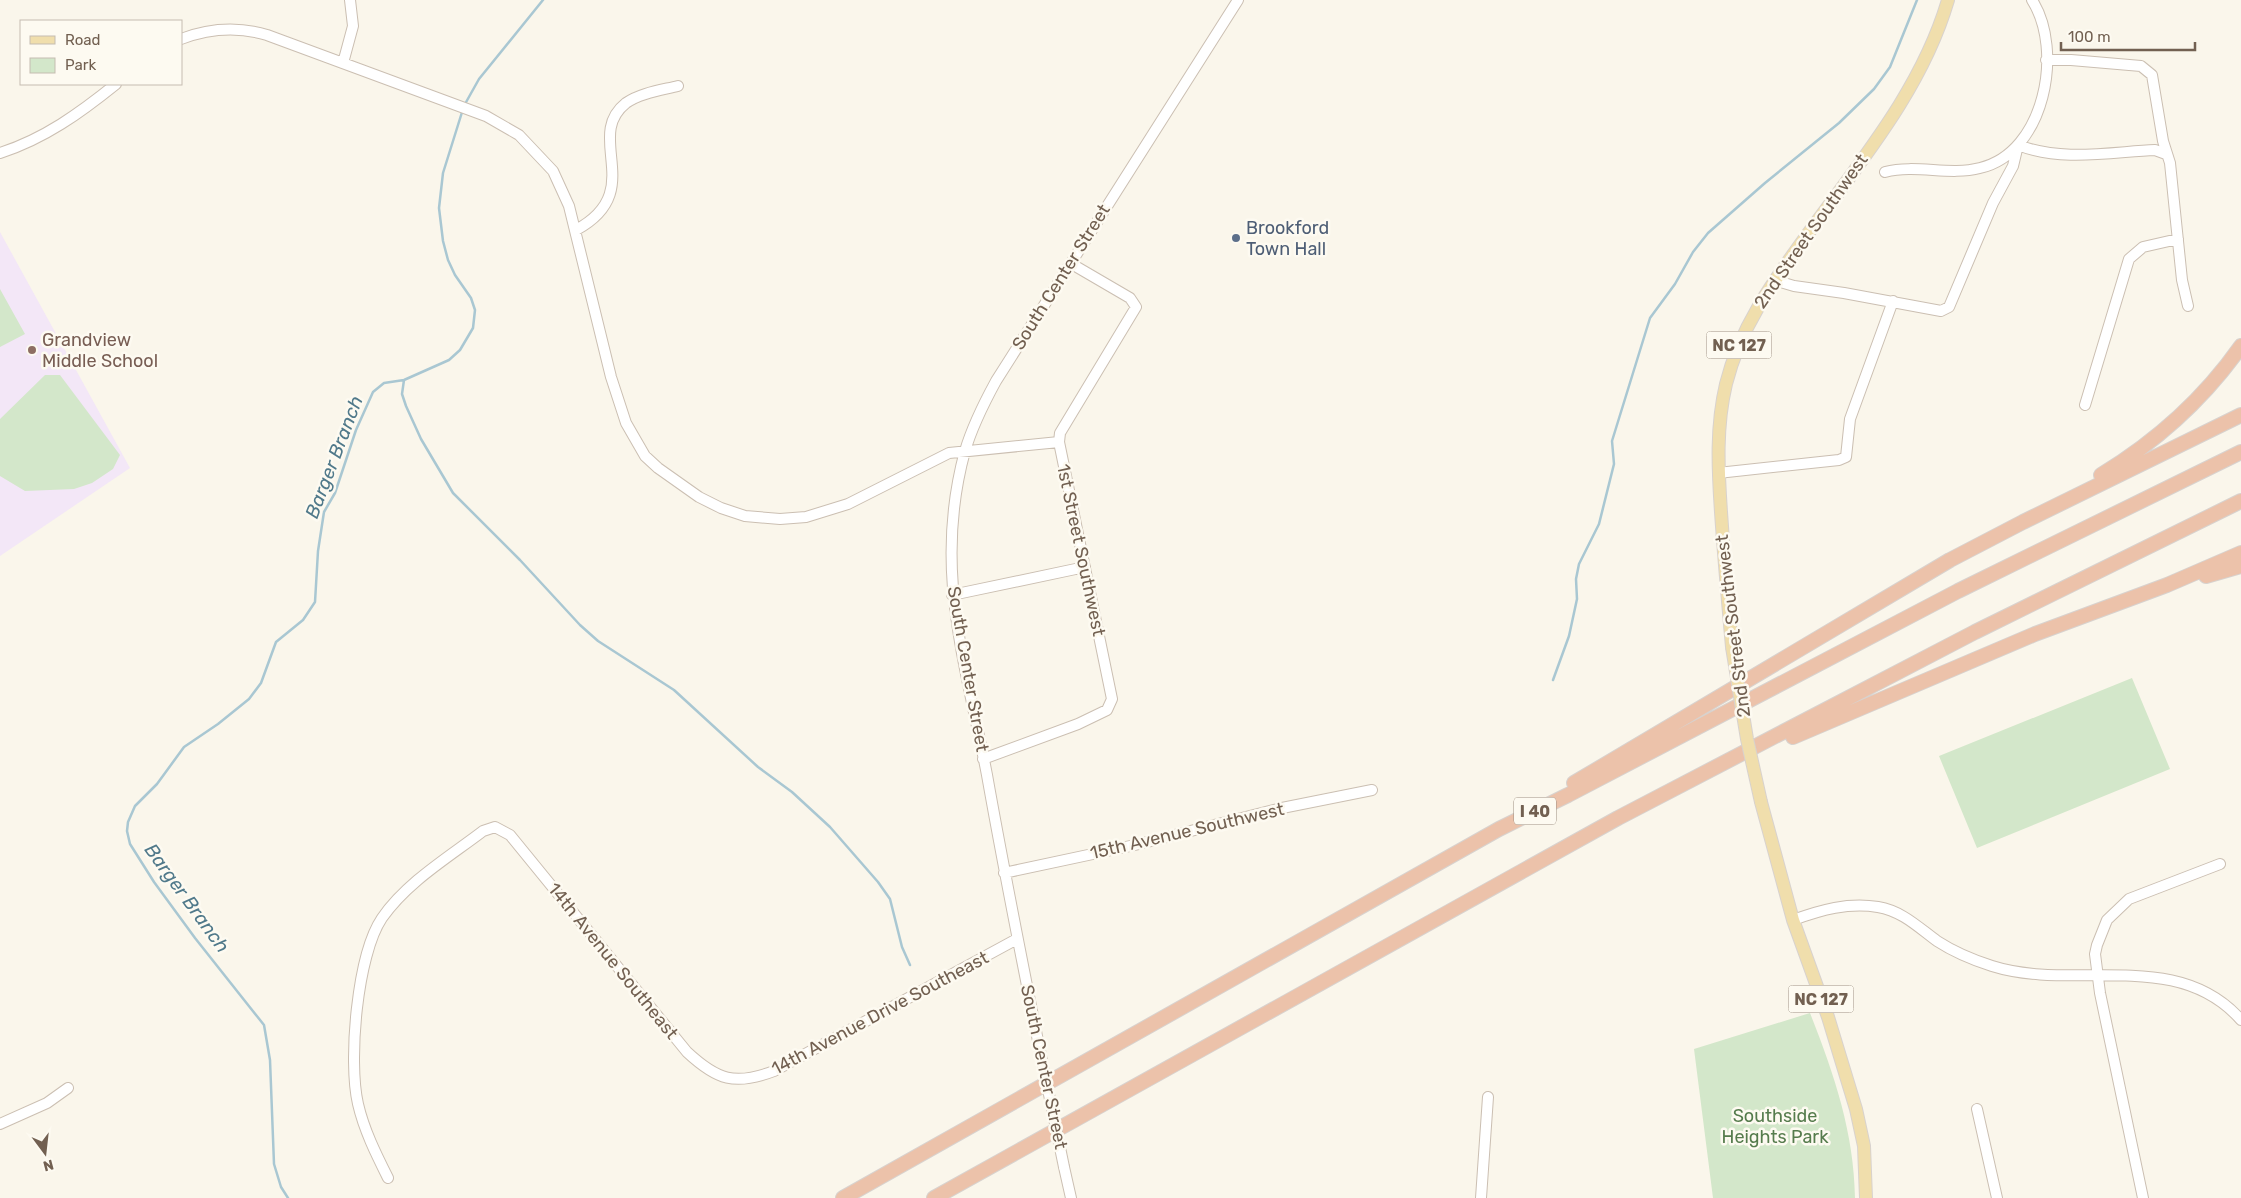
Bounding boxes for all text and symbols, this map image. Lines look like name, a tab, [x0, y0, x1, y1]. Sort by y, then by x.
legend	[20, 20, 182, 85]
scale bar	[2061, 20, 2195, 52]
text: 100 m	[2068, 28, 2110, 46]
text: Road	[65, 31, 101, 49]
text: Park	[65, 56, 96, 74]
street label: 2nd Street Southwest	[1749, 149, 1873, 313]
street label: South Center Street	[1007, 200, 1115, 354]
place label: Brookford Town Hall	[1246, 217, 1329, 260]
marker: Brookford Town Hall	[1230, 232, 1242, 244]
place label: Grandview Middle School	[42, 329, 158, 372]
road number: NC 127	[1706, 332, 1772, 358]
marker: Grandview Middle School	[26, 344, 38, 356]
water label: Barger Branch	[300, 393, 368, 521]
street label: 1st Street Southwest	[1052, 462, 1110, 638]
street label: 2nd Street Southwest	[1711, 533, 1755, 719]
street label: South Center Street	[943, 585, 993, 753]
street label: 15th Avenue Southwest	[1088, 798, 1286, 864]
road number: I 40	[1514, 798, 1556, 824]
water label: Barger Branch	[140, 839, 234, 957]
street label: 14th Avenue Southeast	[543, 878, 683, 1044]
street label: 14th Avenue Drive Southeast	[768, 946, 992, 1080]
street label: South Center Street	[1016, 983, 1072, 1151]
road number: NC 127	[1788, 986, 1854, 1012]
park label: Southside Heights Park	[1722, 1105, 1829, 1148]
north arrow	[20, 1128, 70, 1178]
text: N	[41, 1156, 55, 1175]

